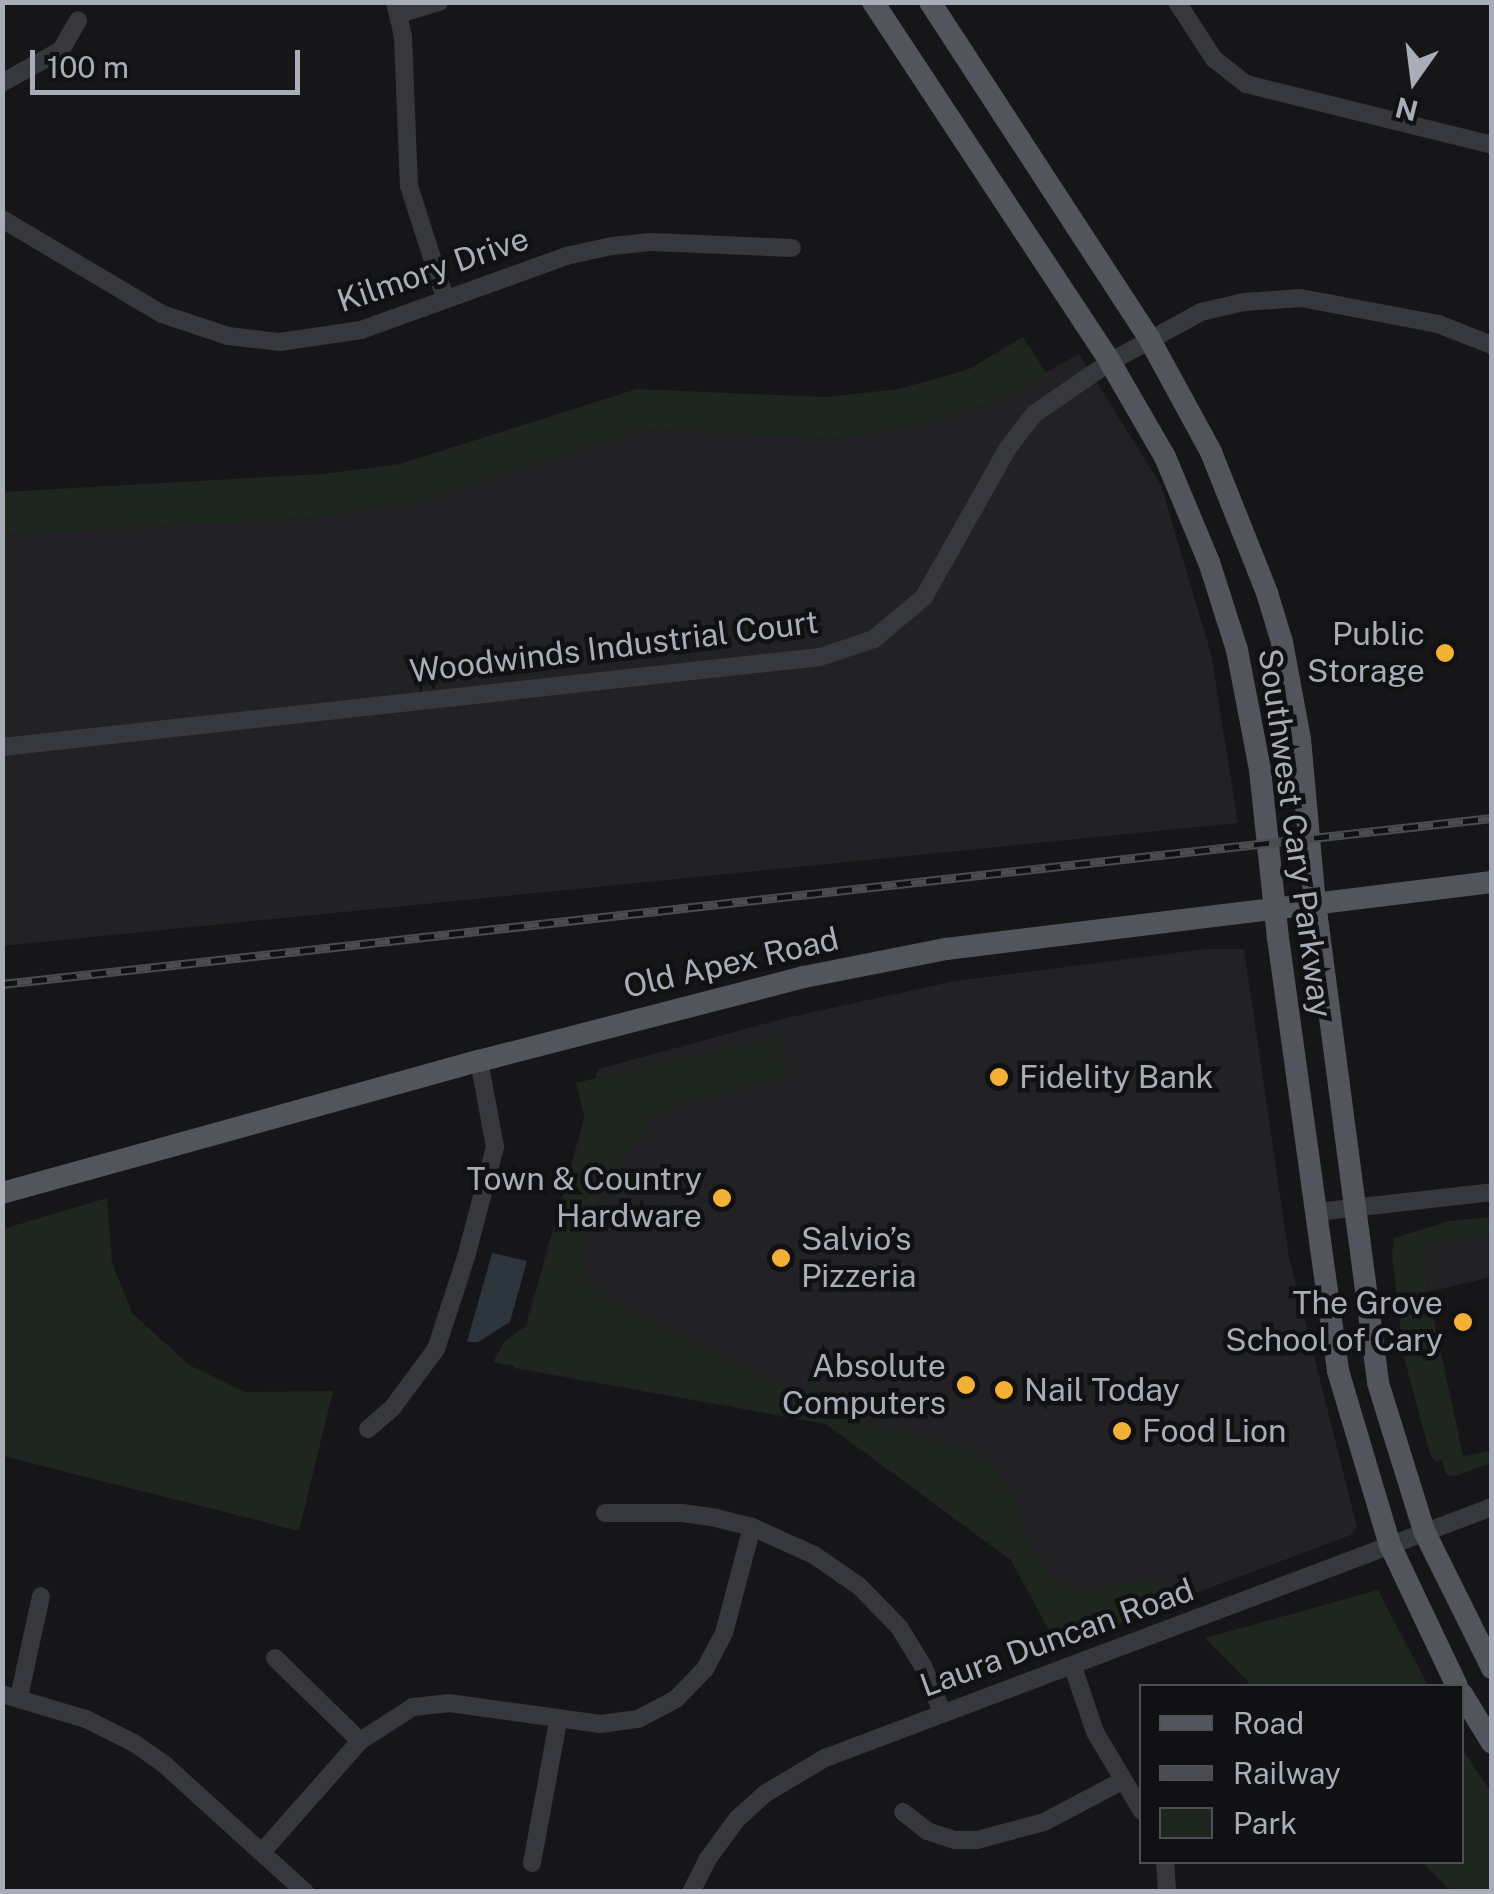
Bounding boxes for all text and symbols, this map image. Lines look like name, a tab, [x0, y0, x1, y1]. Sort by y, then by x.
scale bar	[35, 30, 305, 92]
north arrow	[1364, 30, 1464, 130]
text: 100 m	[47, 49, 129, 85]
text: N	[1392, 91, 1421, 128]
street label: Kilmory Drive	[332, 219, 534, 321]
street label: Woodwinds Industrial Court	[408, 603, 820, 691]
place label: Public Storage	[1307, 616, 1425, 691]
marker: Public Storage	[1434, 642, 1456, 664]
street label: Southwest Cary Parkway	[1250, 646, 1340, 1020]
street label: Old Apex Road	[620, 920, 842, 1006]
place label: Fidelity Bank	[1019, 1058, 1214, 1096]
marker: Fidelity Bank	[988, 1066, 1010, 1088]
place label: Town & Country Hardware	[467, 1161, 702, 1236]
marker: Town & Country Hardware	[711, 1187, 733, 1209]
place label: Salvio’s Pizzeria	[801, 1221, 917, 1296]
marker: Salvio’s Pizzeria	[770, 1247, 792, 1269]
place label: The Grove School of Cary	[1225, 1285, 1443, 1360]
marker: The Grove School of Cary	[1452, 1311, 1474, 1333]
place label: Absolute Computers	[782, 1348, 946, 1423]
place label: Nail Today	[1024, 1371, 1180, 1409]
marker: Absolute Computers	[955, 1374, 977, 1396]
marker: Nail Today	[993, 1379, 1015, 1401]
place label: Food Lion	[1142, 1412, 1287, 1450]
marker: Food Lion	[1111, 1420, 1133, 1442]
street label: Laura Duncan Road	[915, 1571, 1199, 1705]
legend	[1139, 1684, 1464, 1864]
text: Road	[1233, 1705, 1304, 1741]
text: Railway	[1233, 1755, 1341, 1791]
text: Park	[1233, 1805, 1297, 1841]

